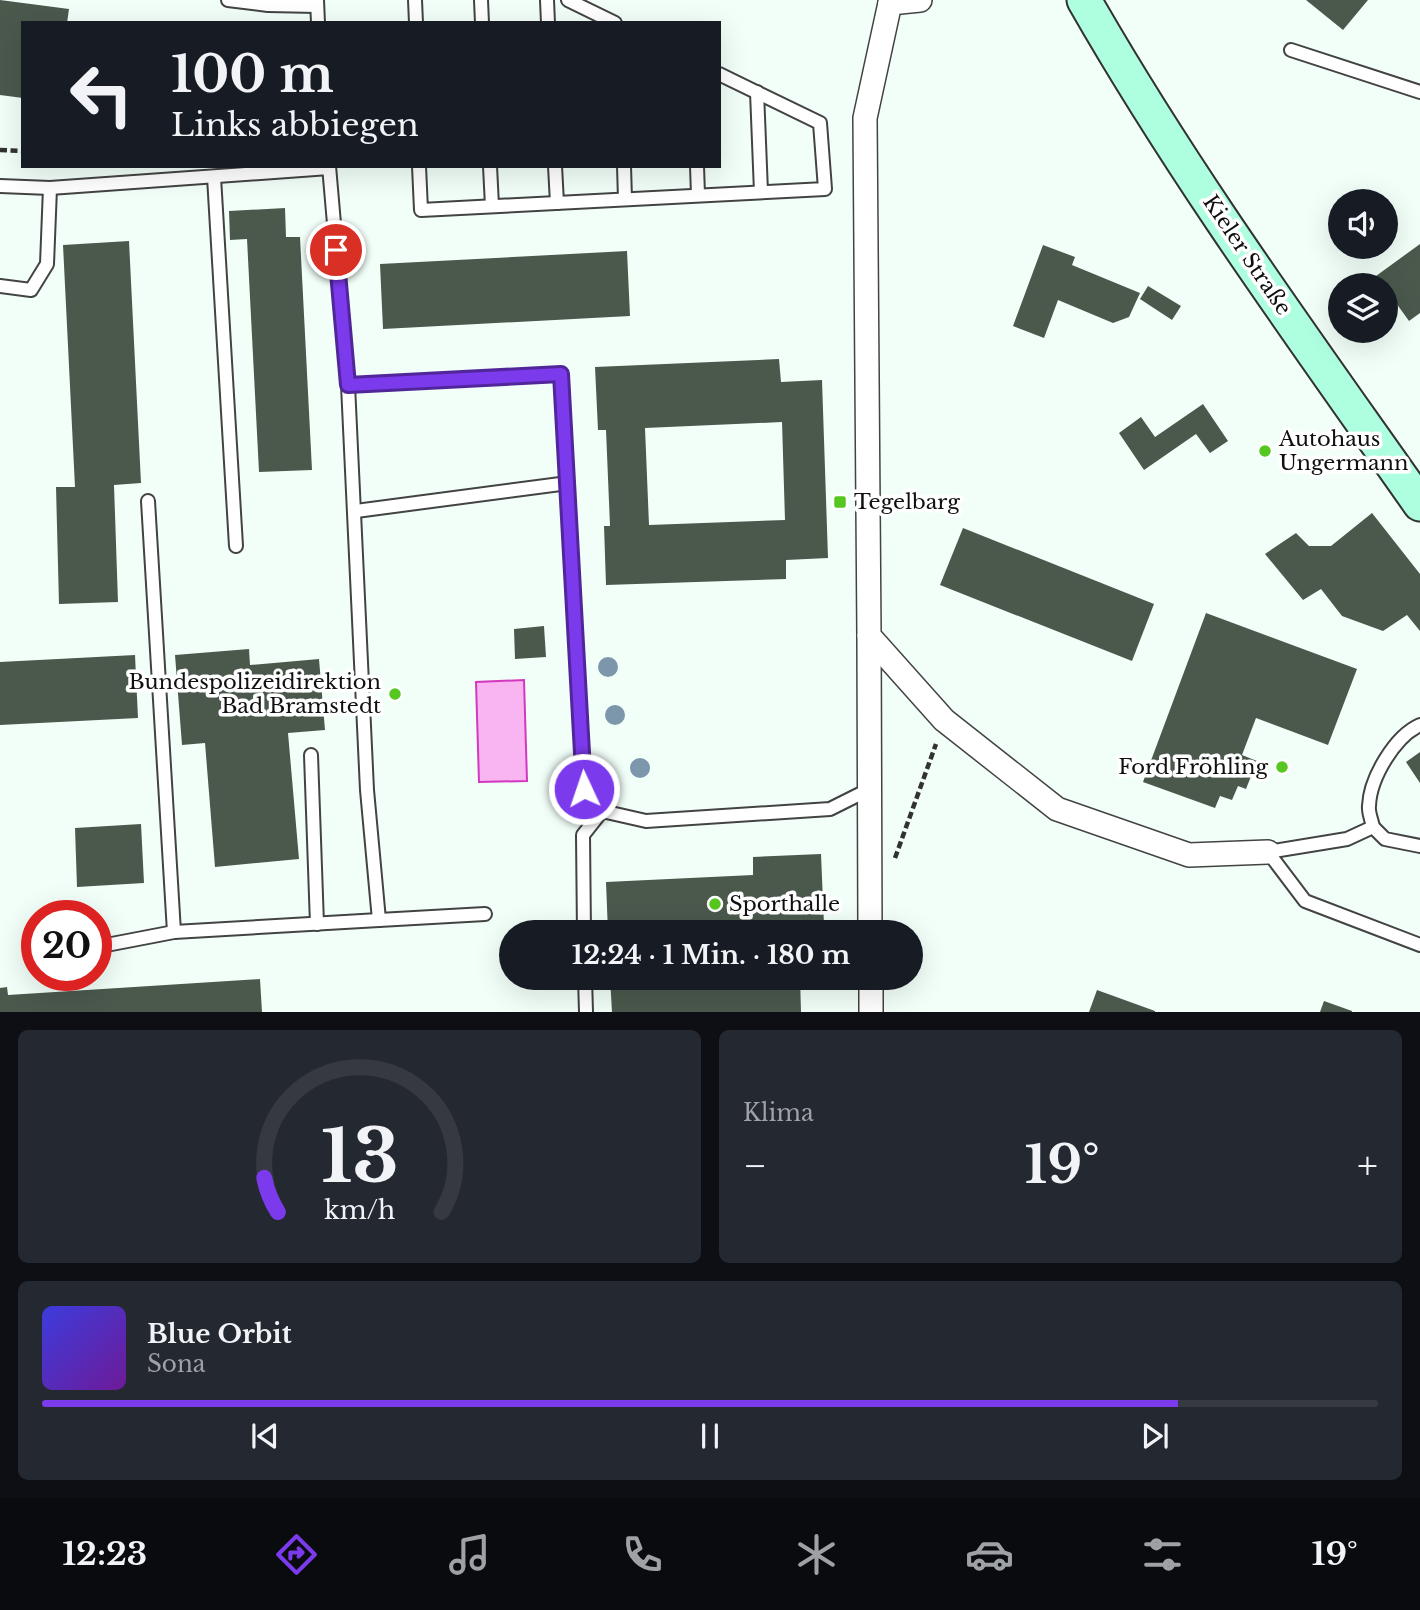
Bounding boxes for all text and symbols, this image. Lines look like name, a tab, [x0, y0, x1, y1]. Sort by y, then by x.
text: 100 m	[171, 44, 334, 105]
icon: left	[56, 49, 147, 140]
text: Links abbiegen	[171, 105, 419, 145]
map controls	[1328, 189, 1398, 343]
button: sound	[1328, 189, 1398, 259]
street label: Kieler Straße	[1197, 190, 1297, 320]
pin	[306, 220, 366, 280]
icon: arrive	[317, 231, 355, 269]
button: layers	[1328, 273, 1398, 343]
place label: Autohaus Ungermann	[1278, 426, 1409, 476]
marker: Autohaus Ungermann	[1257, 443, 1273, 459]
place label: Tegelbarg	[854, 489, 960, 515]
marker: Tegelbarg	[832, 494, 848, 510]
place label: Bundespolizeidirektion Bad Bramstedt	[128, 669, 381, 719]
marker: Bundespolizeidirektion Bad Bramstedt	[387, 686, 403, 702]
position arrow	[547, 752, 621, 826]
place label: Ford Fröhling	[1118, 754, 1268, 780]
marker: Ford Fröhling	[1274, 759, 1290, 775]
place label: Sporthalle	[729, 891, 840, 917]
marker: Sporthalle	[707, 896, 723, 912]
speed limit sign: 20	[21, 900, 112, 991]
text: 12:24 · 1 Min. · 180 m	[572, 939, 850, 971]
text: Klima	[743, 1099, 814, 1127]
text: 13	[320, 1112, 399, 1203]
text: 19°	[1025, 1133, 1100, 1197]
text: −	[743, 1142, 767, 1189]
text: +	[1357, 1142, 1378, 1189]
text: km/h	[324, 1195, 395, 1226]
text: Blue Orbit	[147, 1318, 292, 1350]
text: Sona	[147, 1350, 205, 1378]
icon: previous	[246, 1417, 284, 1455]
icon: pause	[691, 1417, 729, 1455]
icon: next	[1136, 1417, 1174, 1455]
icon: directions	[272, 1530, 321, 1579]
icon: music	[445, 1530, 494, 1579]
icon: phone	[618, 1530, 667, 1579]
icon: climate	[792, 1530, 841, 1579]
icon: car	[965, 1530, 1014, 1579]
icon: filters	[1138, 1530, 1187, 1579]
text: 12:23	[62, 1534, 147, 1574]
text: 19°	[1312, 1534, 1358, 1574]

